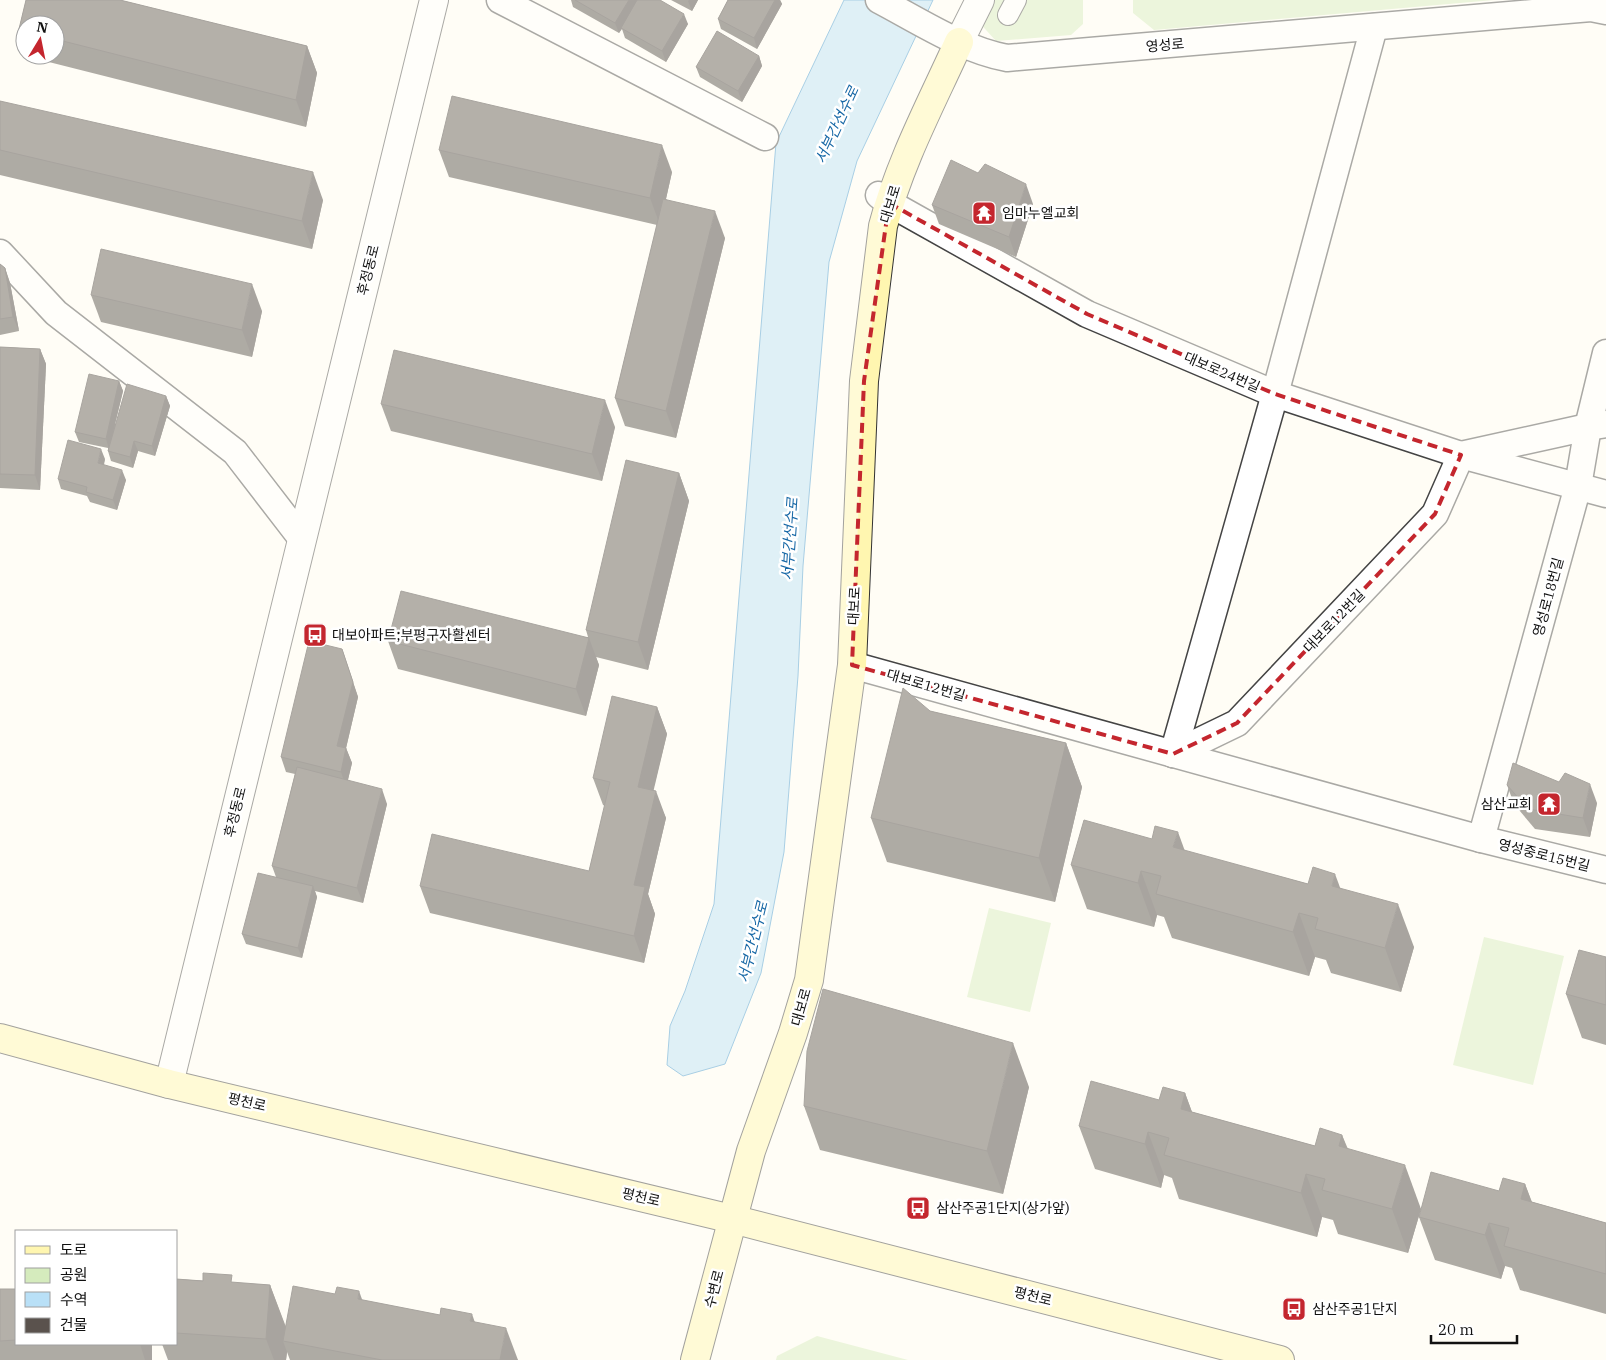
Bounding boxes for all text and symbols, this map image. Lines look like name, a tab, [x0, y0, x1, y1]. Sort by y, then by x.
north arrow	[15, 15, 65, 65]
text: N	[35, 17, 49, 37]
street label: 영성로	[1145, 34, 1185, 56]
water label: 서부간선수로	[810, 82, 863, 166]
street label: 대보로	[876, 183, 904, 225]
temple icon: 임마누엘교회	[971, 200, 997, 226]
place label: 임마누엘교회	[1002, 204, 1079, 222]
street label: 후정동로	[353, 243, 383, 297]
street label: 대보로24번길	[1181, 348, 1263, 396]
water label: 서부간선수로	[777, 496, 802, 581]
street label: 영성로18번길	[1529, 555, 1567, 639]
street label: 대보로	[844, 586, 864, 626]
street label: 대보로12번길	[1299, 586, 1369, 656]
bus stop icon: 대보아파트;부평구자활센터	[302, 622, 328, 648]
place label: 대보아파트;부평구자활센터	[332, 626, 491, 644]
street label: 대보로12번길	[884, 665, 968, 705]
street label: 후정동로	[220, 785, 250, 839]
temple icon: 삼산교회	[1536, 791, 1562, 817]
place label: 삼산교회	[1480, 795, 1532, 813]
street label: 영성중로15번길	[1496, 835, 1592, 875]
water label: 서부간선수로	[733, 898, 772, 984]
street label: 대보로	[787, 986, 815, 1028]
street label: 평천로	[226, 1089, 268, 1115]
street label: 평천로	[620, 1184, 662, 1210]
bus stop icon: 삼산주공1단지(상가앞)	[905, 1195, 931, 1221]
place label: 삼산주공1단지(상가앞)	[936, 1199, 1070, 1217]
legend	[15, 1230, 178, 1345]
text: 도로	[60, 1240, 88, 1259]
text: 공원	[60, 1265, 88, 1284]
street label: 수변로	[700, 1268, 728, 1310]
street label: 평천로	[1012, 1283, 1054, 1309]
text: 수역	[60, 1290, 88, 1309]
bus stop icon: 삼산주공1단지	[1281, 1296, 1307, 1322]
place label: 삼산주공1단지	[1312, 1300, 1398, 1318]
scale bar	[1431, 1312, 1517, 1344]
text: 건물	[60, 1315, 88, 1334]
text: 20 m	[1438, 1320, 1474, 1339]

